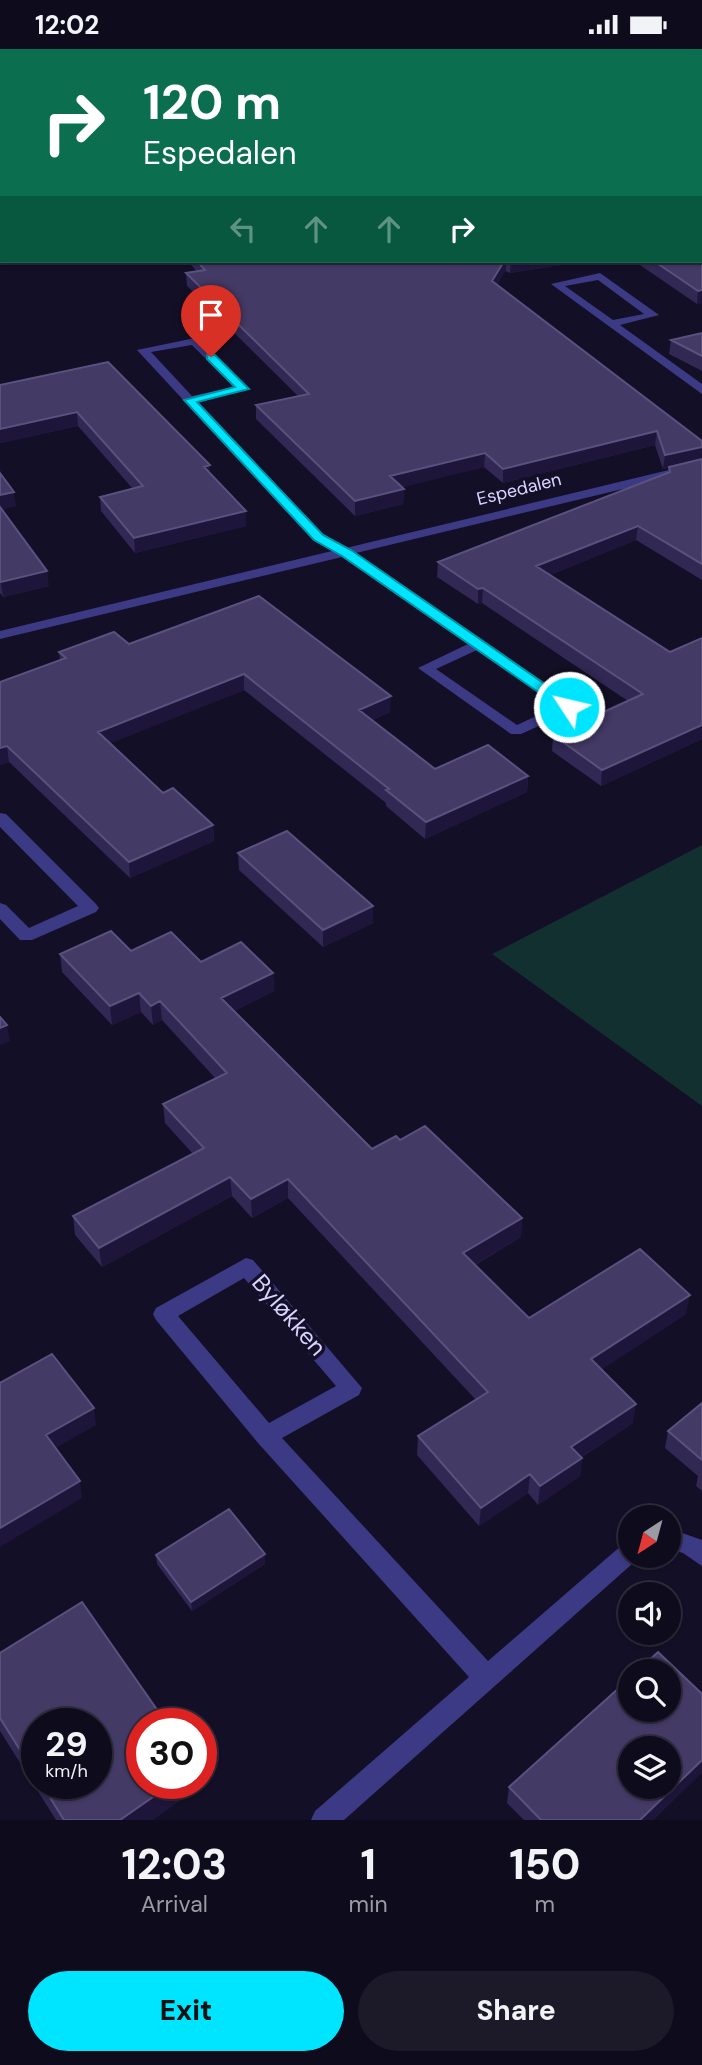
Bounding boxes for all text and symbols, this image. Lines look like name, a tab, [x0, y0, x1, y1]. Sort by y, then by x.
text: 12:02	[35, 8, 99, 42]
text: 120 m	[143, 70, 281, 134]
icon: right	[28, 77, 119, 168]
text: Espedalen	[143, 132, 297, 174]
icon: left	[224, 210, 262, 248]
icon: ahead	[297, 210, 335, 248]
icon: ahead	[370, 210, 408, 248]
icon: right	[443, 210, 481, 248]
pin	[181, 285, 241, 357]
icon: arrive	[192, 296, 230, 334]
street label: Espedalen	[474, 467, 564, 511]
position arrow	[532, 670, 606, 744]
street label: Byløkken	[245, 1267, 333, 1362]
north arrow	[618, 1505, 681, 1568]
map controls	[618, 1505, 681, 1799]
button: sound	[618, 1582, 681, 1645]
button: search	[618, 1659, 681, 1722]
speed limit sign: 30	[126, 1708, 217, 1799]
text: 29	[45, 1721, 88, 1767]
button: layers	[618, 1736, 681, 1799]
text: km/h	[45, 1759, 88, 1783]
text: 12:03	[121, 1837, 227, 1892]
text: 1	[360, 1837, 376, 1892]
text: 150	[509, 1837, 581, 1892]
text: Arrival	[141, 1889, 208, 1919]
text: min	[349, 1889, 388, 1919]
text: m	[535, 1889, 555, 1919]
button: Exit	[28, 1971, 344, 2051]
button: Share	[358, 1971, 674, 2051]

